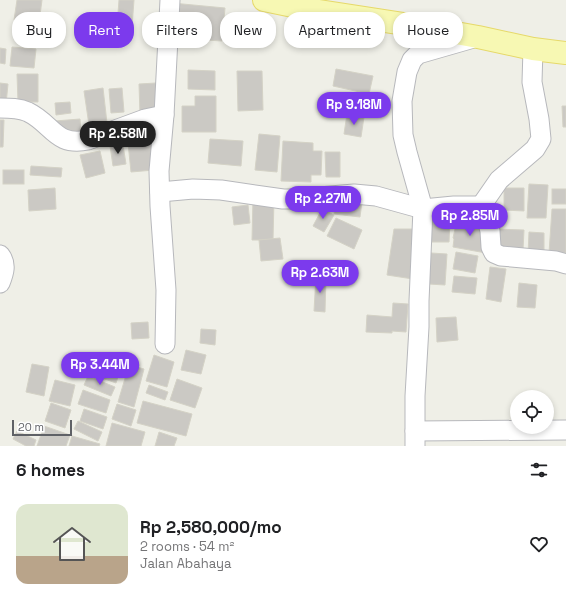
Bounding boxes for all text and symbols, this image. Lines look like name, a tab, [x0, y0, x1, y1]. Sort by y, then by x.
chip: Buy	[12, 12, 66, 48]
chip: Rent	[74, 12, 134, 48]
chip: Filters	[142, 12, 212, 48]
chip: New	[220, 12, 276, 48]
chip: Apartment	[284, 12, 385, 48]
chip: House	[393, 12, 463, 48]
pin: Rp 9.18M	[313, 92, 395, 126]
text: Rp 9.18M	[326, 96, 382, 113]
pin: Rp 2.58M	[77, 121, 159, 155]
text: Rp 2.58M	[89, 125, 147, 142]
pin: Rp 2.27M	[282, 186, 364, 220]
text: Rp 2.27M	[294, 190, 352, 207]
pin: Rp 2.85M	[429, 203, 511, 237]
text: Rp 2.85M	[441, 207, 499, 224]
pin: Rp 2.63M	[279, 260, 361, 294]
text: Rp 2.63M	[291, 264, 349, 281]
pin: Rp 3.44M	[59, 352, 141, 386]
text: Rp 3.44M	[70, 356, 130, 373]
map controls	[510, 390, 554, 434]
button: locate	[510, 390, 554, 434]
scale bar	[12, 418, 72, 437]
text: 20 m	[18, 420, 44, 434]
text: 6 homes	[16, 459, 85, 481]
icon: filters	[528, 459, 550, 481]
text: Rp 2,580,000/mo	[140, 516, 282, 538]
icon: home	[48, 520, 96, 568]
icon: heart	[528, 533, 550, 555]
text: 2 rooms · 54 m²	[140, 538, 234, 555]
text: Jalan Abahaya	[140, 555, 231, 572]

